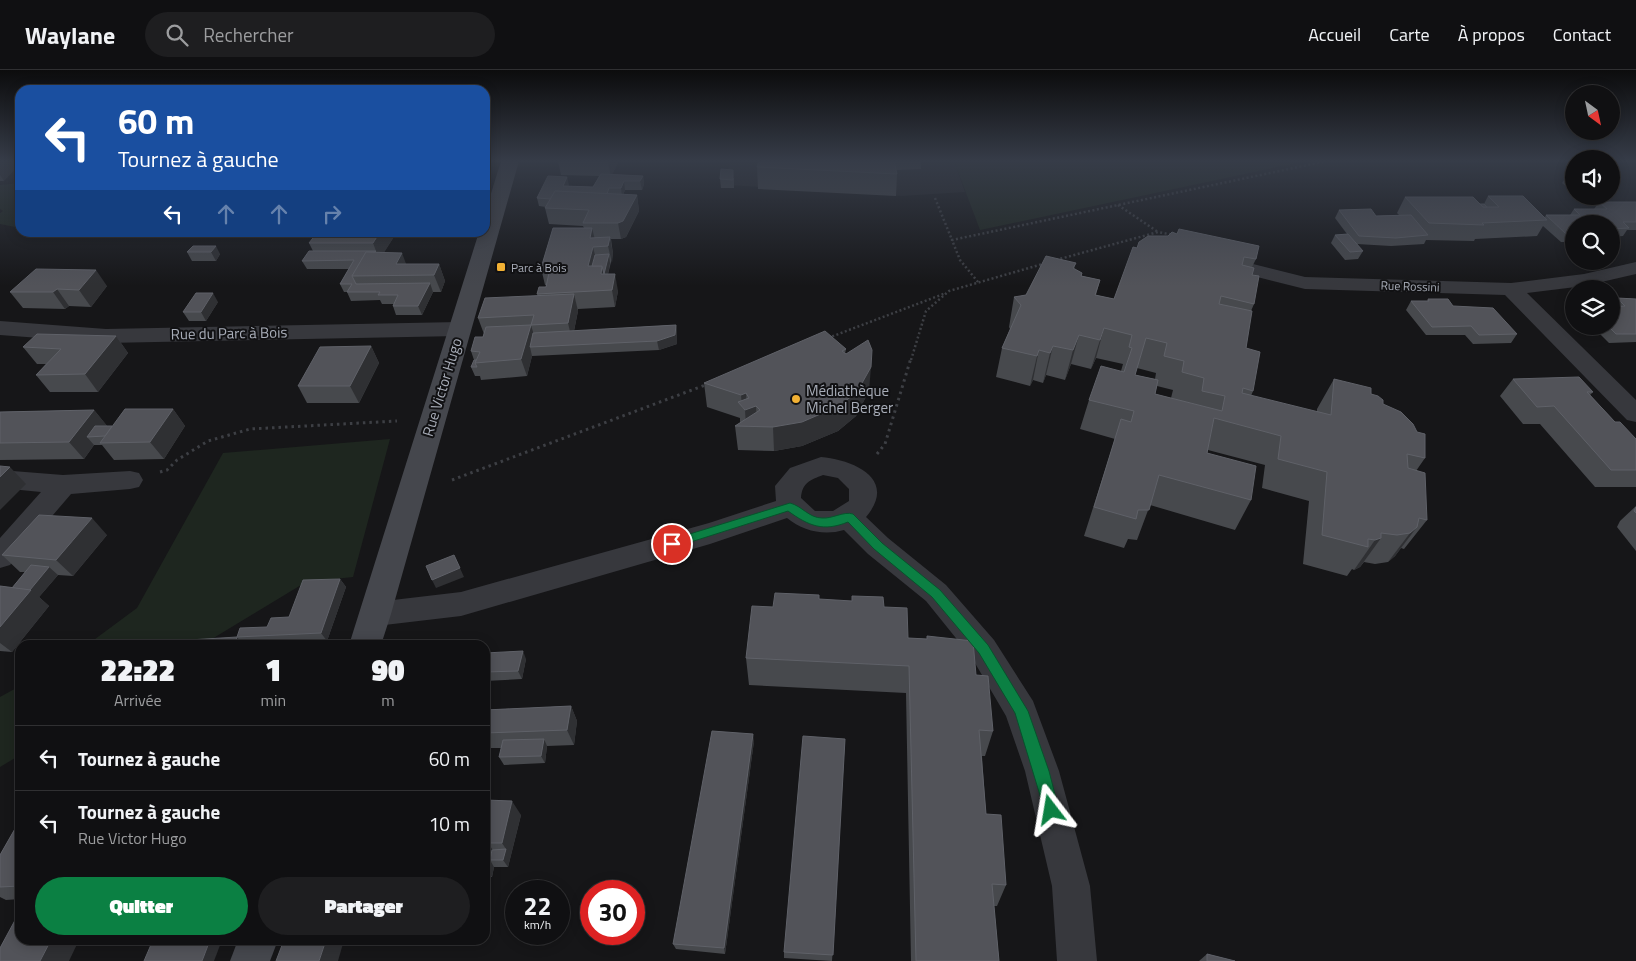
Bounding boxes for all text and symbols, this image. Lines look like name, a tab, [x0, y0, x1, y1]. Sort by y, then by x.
search box	[145, 12, 495, 57]
text: Waylane	[25, 17, 115, 53]
text: Rechercher	[203, 20, 294, 49]
icon: search	[163, 21, 191, 49]
text: Accueil	[1308, 21, 1361, 48]
text: Carte	[1389, 21, 1430, 48]
text: À propos	[1458, 21, 1525, 48]
text: Contact	[1553, 21, 1611, 48]
north arrow	[1565, 85, 1620, 140]
map controls	[1565, 85, 1620, 335]
text: 60 m	[118, 94, 194, 148]
icon: left	[35, 105, 100, 170]
text: Tournez à gauche	[118, 142, 279, 176]
button: sound	[1565, 150, 1620, 205]
icon: left	[159, 200, 187, 228]
icon: ahead	[212, 200, 240, 228]
icon: ahead	[265, 200, 293, 228]
icon: right	[318, 200, 346, 228]
button: search	[1565, 215, 1620, 270]
place label: Parc à Bois	[511, 258, 567, 277]
marker: Parc à Bois	[495, 261, 507, 273]
street label: Rue Rossini	[1380, 275, 1440, 297]
button: layers	[1565, 280, 1620, 335]
street label: Rue du Parc à Bois	[170, 320, 288, 346]
street label: Rue Victor Hugo	[416, 335, 468, 439]
place label: Médiathèque Michel Berger	[806, 379, 893, 419]
marker: Médiathèque Michel Berger	[790, 393, 802, 405]
pin	[651, 523, 693, 565]
icon: arrive	[658, 530, 686, 558]
text: 22:22	[100, 647, 175, 693]
text: 1	[265, 647, 282, 693]
text: 90	[372, 647, 405, 693]
text: Arrivée	[114, 688, 162, 712]
text: min	[261, 688, 286, 712]
text: m	[381, 688, 395, 712]
icon: left	[35, 744, 63, 772]
text: Tournez à gauche	[78, 744, 220, 773]
text: 60 m	[429, 744, 470, 773]
position arrow	[1024, 783, 1076, 835]
text: Tournez à gauche	[78, 797, 220, 826]
icon: left	[35, 809, 63, 837]
text: 10 m	[429, 809, 470, 838]
text: Rue Victor Hugo	[78, 826, 187, 850]
button: Quitter	[35, 877, 248, 935]
button: Partager	[258, 877, 470, 935]
speed limit sign: 30	[580, 880, 645, 945]
text: 22	[523, 887, 552, 925]
text: km/h	[524, 915, 551, 934]

